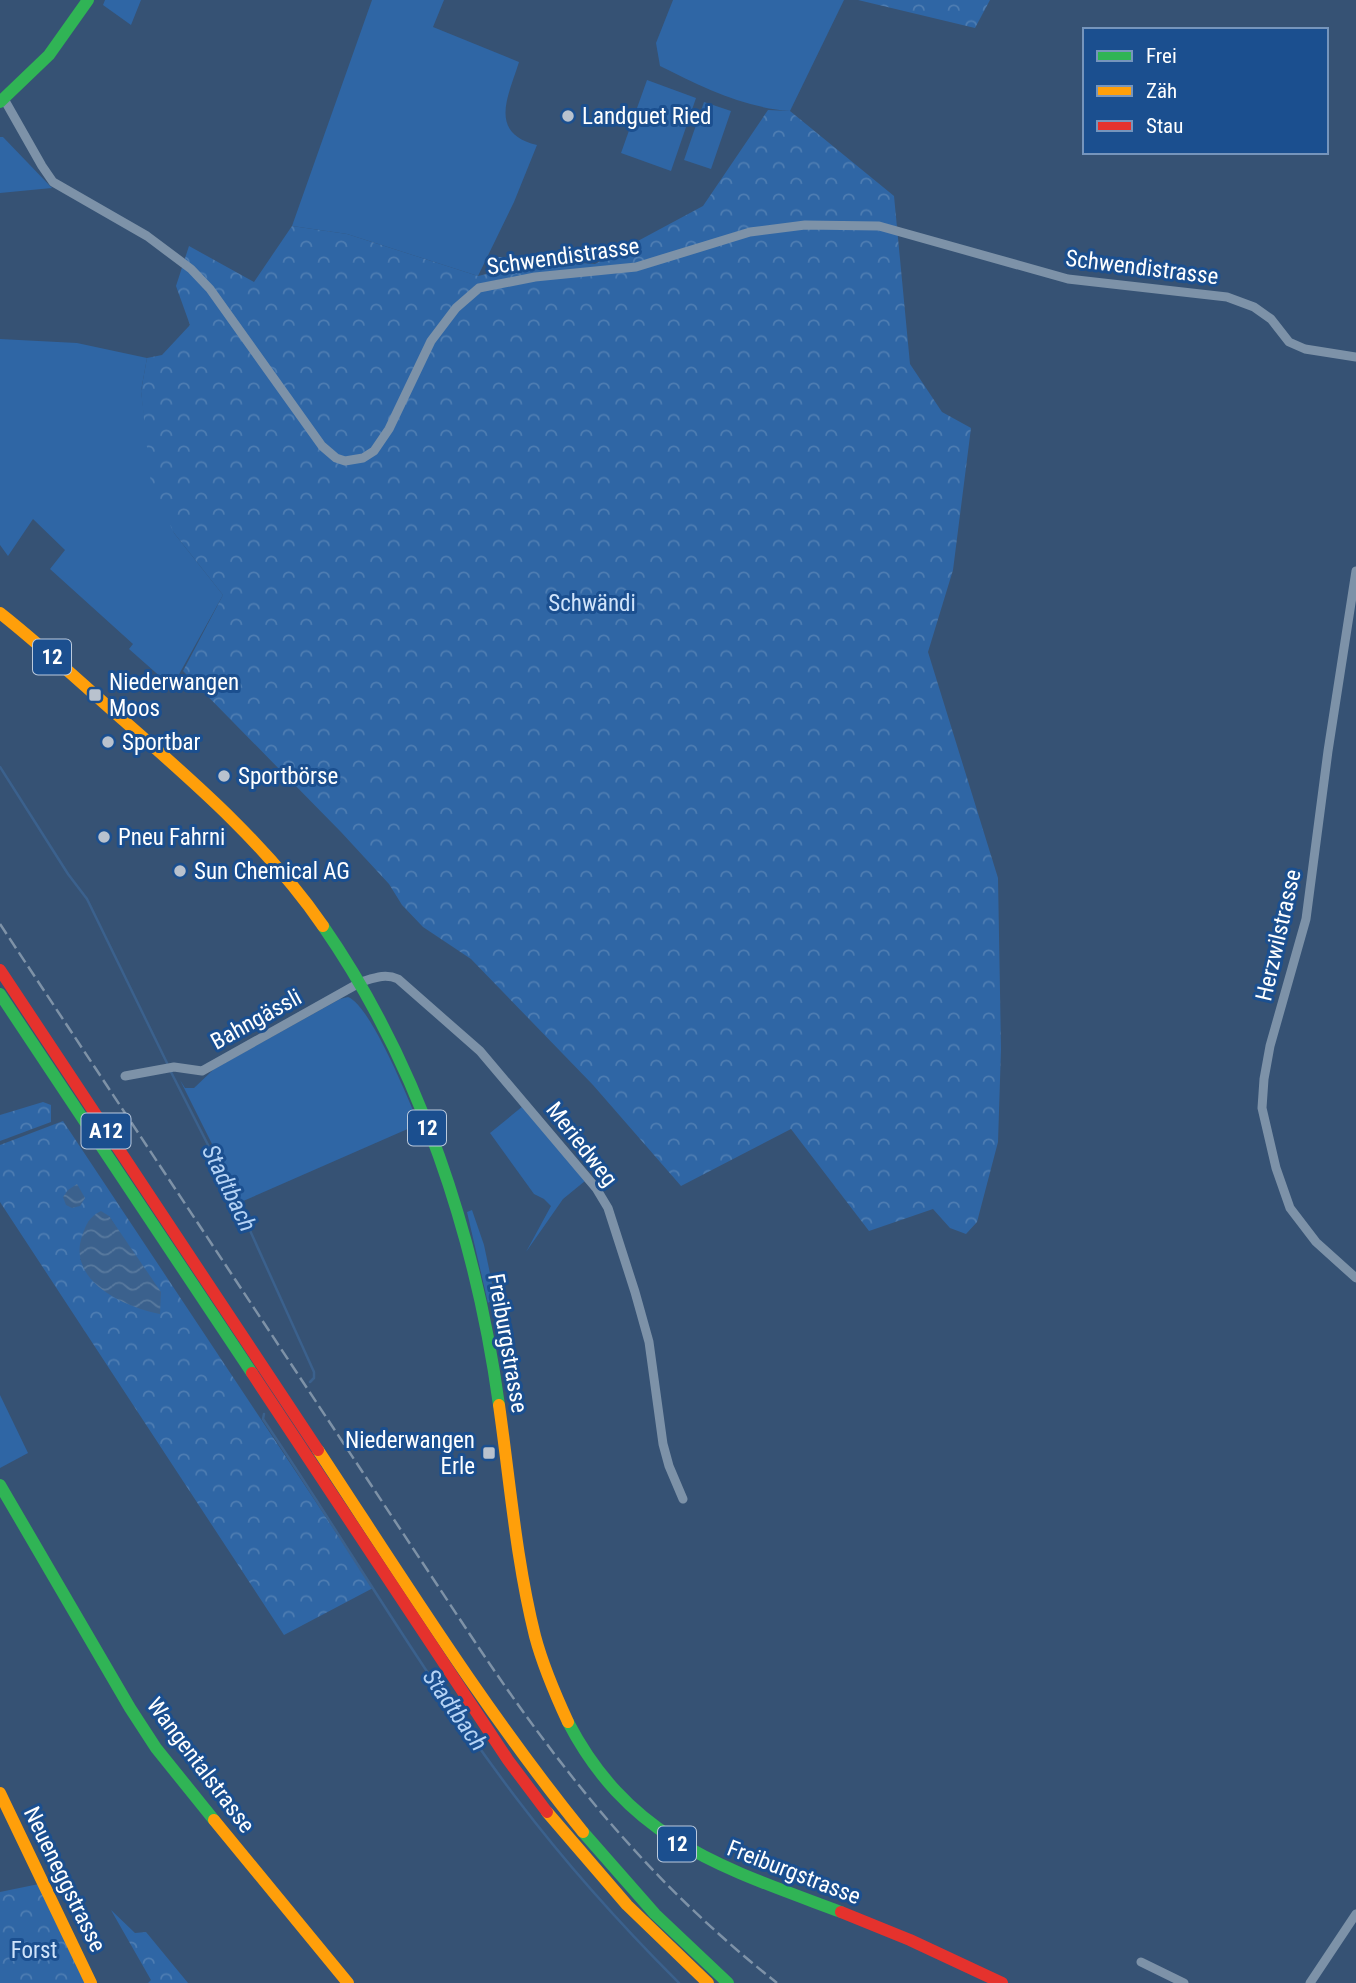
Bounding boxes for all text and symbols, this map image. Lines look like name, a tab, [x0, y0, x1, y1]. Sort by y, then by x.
legend	[1083, 28, 1328, 154]
text: Frei	[1146, 44, 1177, 68]
text: Zäh	[1146, 79, 1177, 103]
place label: Landguet Ried	[582, 103, 712, 130]
marker: Landguet Ried	[560, 108, 576, 124]
text: Stau	[1146, 114, 1183, 138]
street label: Schwendistrasse	[485, 232, 641, 281]
street label: Schwendistrasse	[1064, 245, 1220, 290]
park label: Schwändi	[548, 590, 636, 617]
road number: 12	[33, 640, 71, 674]
place label: Niederwangen Moos	[109, 669, 239, 722]
marker: Niederwangen Moos	[87, 687, 103, 703]
place label: Sportbar	[122, 729, 201, 756]
marker: Sportbar	[100, 734, 116, 750]
place label: Sportbörse	[238, 763, 338, 790]
marker: Sportbörse	[216, 768, 232, 784]
place label: Pneu Fahrni	[118, 824, 225, 851]
marker: Pneu Fahrni	[96, 829, 112, 845]
place label: Sun Chemical AG	[194, 858, 350, 885]
marker: Sun Chemical AG	[172, 863, 188, 879]
street label: Herzwilstrasse	[1250, 867, 1307, 1004]
street label: Bahngässli	[206, 983, 306, 1055]
street label: Meriedweg	[540, 1097, 623, 1192]
road number: 12	[408, 1110, 446, 1146]
road number: A12	[82, 1114, 130, 1148]
water label: Stadtbach	[196, 1140, 262, 1236]
street label: Freiburgstrasse	[482, 1271, 533, 1415]
place label: Niederwangen Erle	[345, 1427, 475, 1480]
marker: Niederwangen Erle	[481, 1445, 497, 1461]
water label: Stadtbach	[417, 1664, 493, 1756]
street label: Wangentalstrasse	[141, 1692, 260, 1838]
street label: Neueneggstrasse	[18, 1802, 111, 1956]
road number: 12	[658, 1826, 696, 1862]
street label: Freiburgstrasse	[723, 1835, 864, 1910]
park label: Forst	[11, 1937, 57, 1964]

